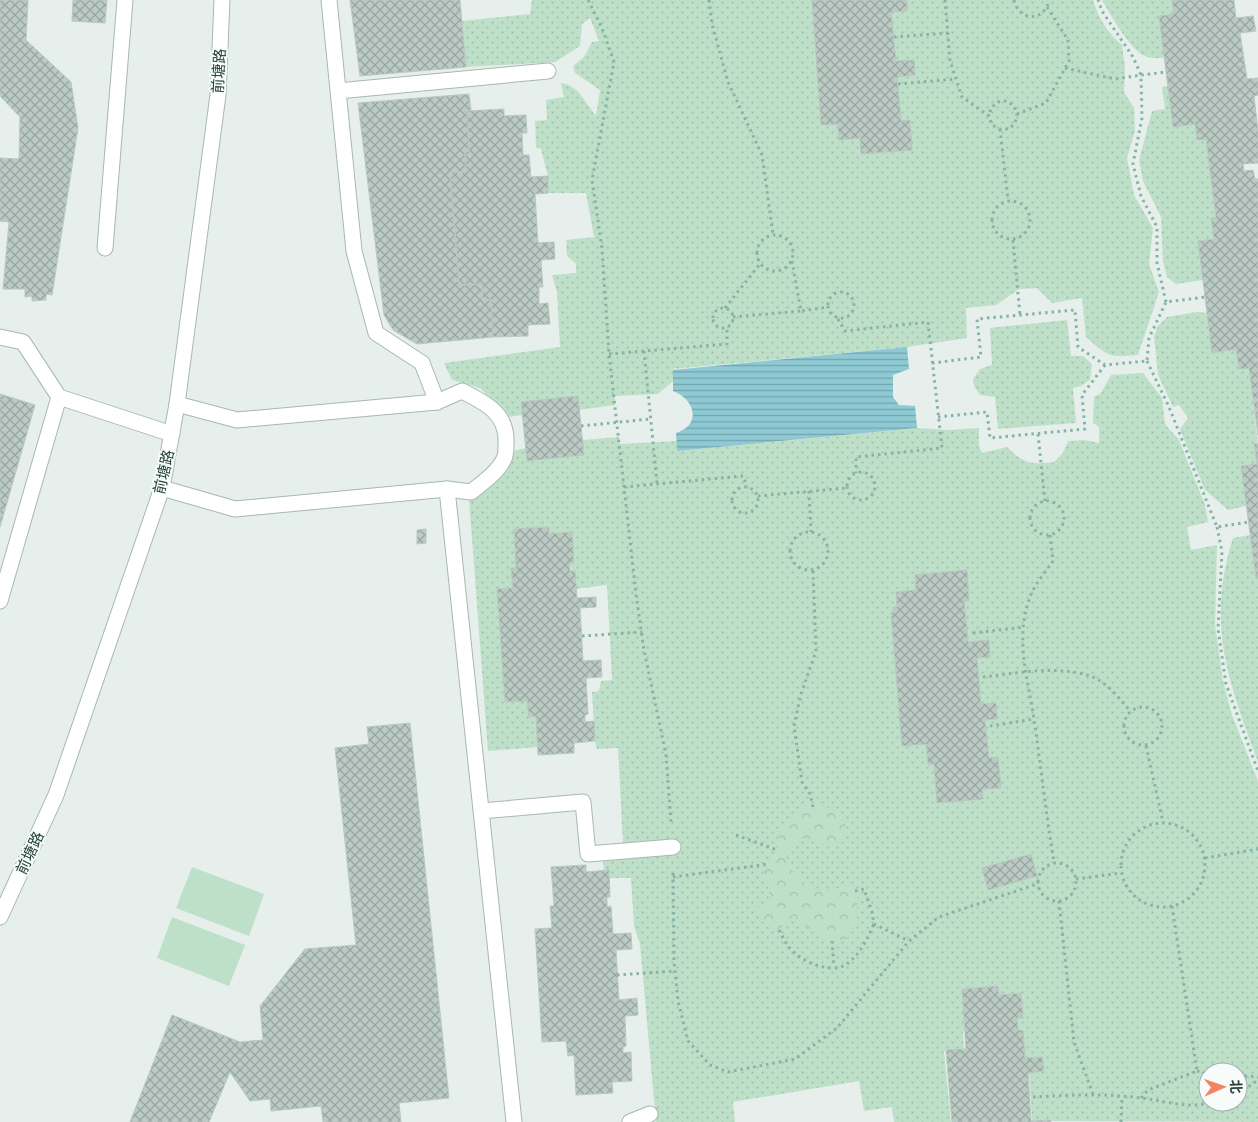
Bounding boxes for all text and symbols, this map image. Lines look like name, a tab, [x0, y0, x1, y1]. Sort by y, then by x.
street label: 前塘路	[209, 48, 228, 94]
street label: 前塘路	[150, 448, 177, 496]
street label: 前塘路	[12, 829, 47, 877]
north arrow	[1198, 1062, 1248, 1112]
text: 北	[1228, 1079, 1244, 1094]

